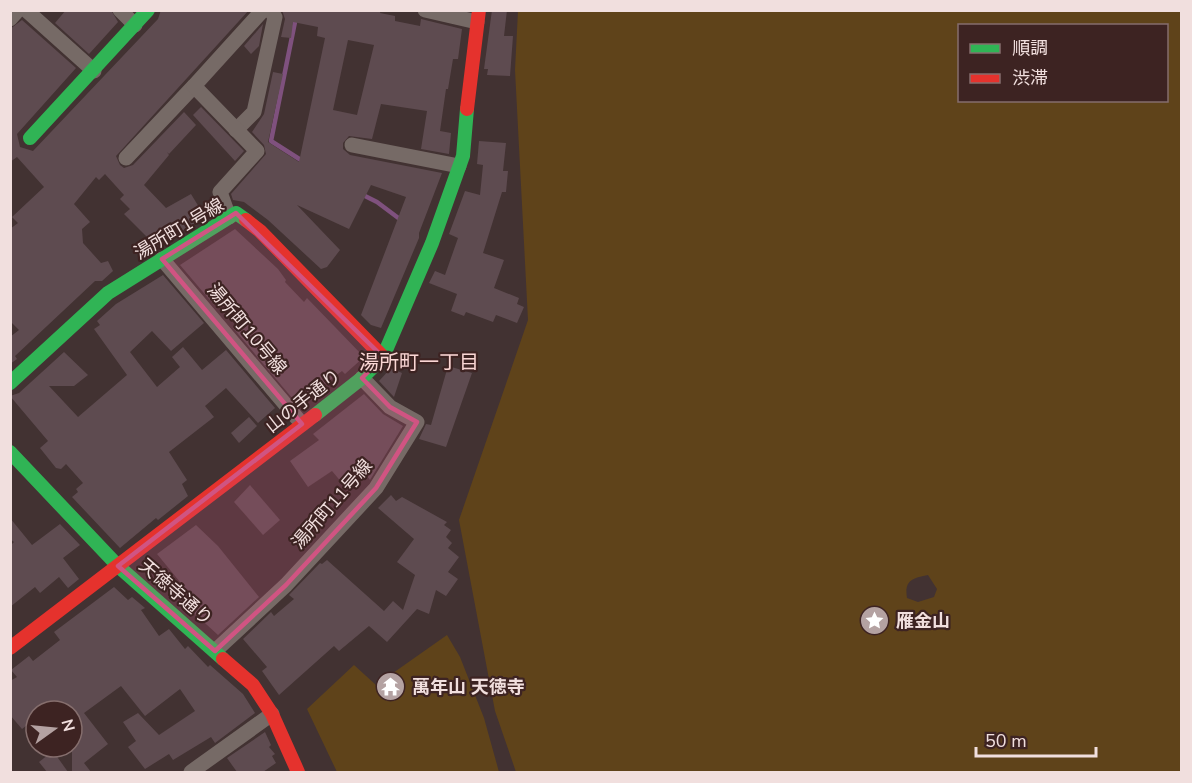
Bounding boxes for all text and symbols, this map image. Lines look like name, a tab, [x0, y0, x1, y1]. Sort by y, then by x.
legend	[958, 24, 1168, 102]
text: 順調	[1012, 36, 1048, 60]
text: 渋滞	[1012, 66, 1048, 90]
street label: 湯所町1号線	[130, 193, 228, 265]
street label: 湯所町10号線	[202, 279, 292, 379]
district label: 湯所町一丁目	[359, 349, 479, 376]
street label: 山の手通り	[260, 364, 346, 438]
street label: 湯所町11号線	[286, 454, 378, 554]
street label: 天徳寺通り	[134, 553, 218, 631]
place icon: 雁金山	[859, 605, 891, 637]
place label: 雁金山	[896, 609, 950, 633]
temple icon: 萬年山 天徳寺	[375, 671, 407, 703]
place label: 萬年山 天徳寺	[412, 675, 525, 699]
north arrow	[24, 699, 84, 759]
text: N	[55, 717, 80, 734]
scale bar	[976, 720, 1096, 758]
text: 50 m	[985, 729, 1027, 753]

